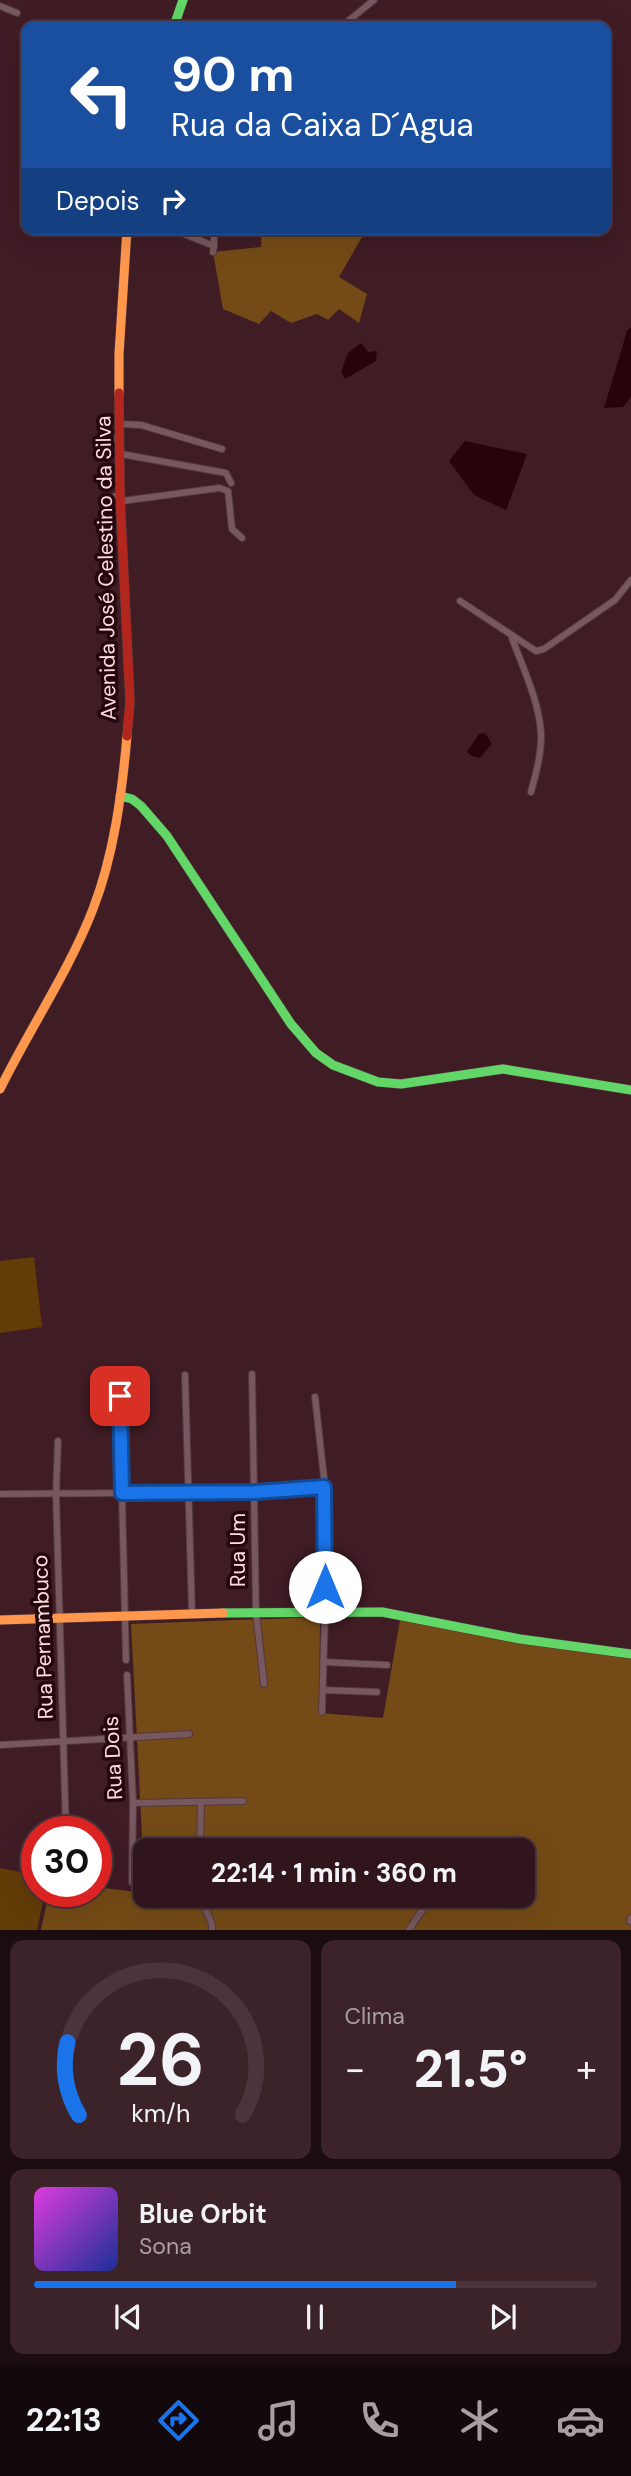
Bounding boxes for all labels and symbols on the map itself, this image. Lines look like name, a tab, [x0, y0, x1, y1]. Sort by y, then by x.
street label: Avenida José Celestino da Silva	[89, 415, 123, 721]
pin	[90, 1366, 150, 1426]
street label: Rua Um	[224, 1513, 252, 1587]
position arrow	[288, 1550, 362, 1624]
street label: Rua Pernambuco	[26, 1554, 60, 1720]
street label: Rua Dois	[97, 1715, 129, 1801]
speed limit sign: 30	[21, 1816, 112, 1907]

